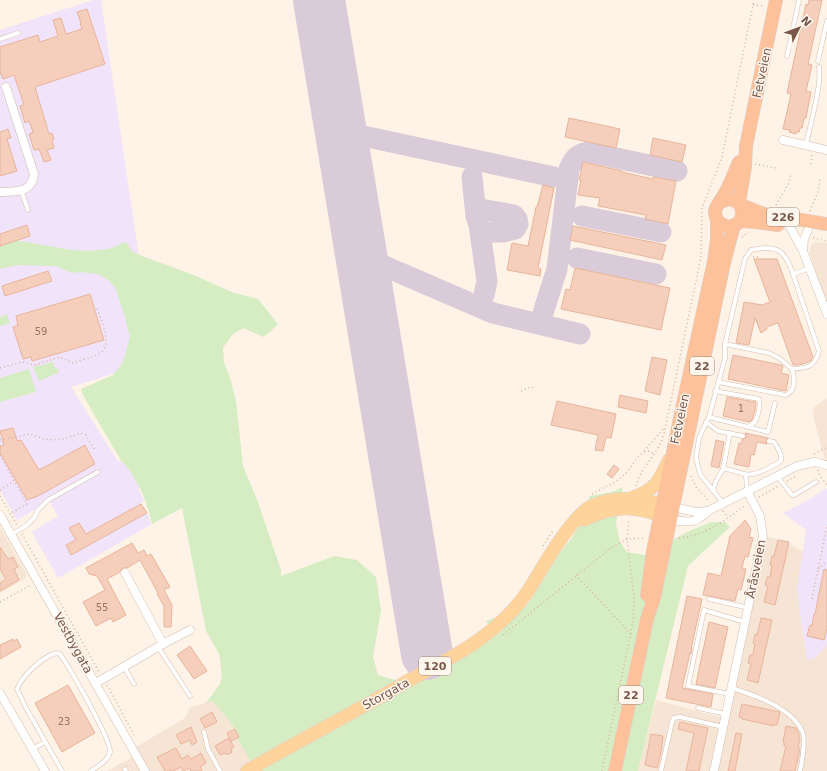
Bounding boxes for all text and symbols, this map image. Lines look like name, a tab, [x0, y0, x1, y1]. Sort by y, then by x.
north arrow	[779, 8, 819, 48]
text: N	[798, 14, 814, 29]
street label: Fetveien	[750, 47, 774, 99]
road number: 226	[767, 208, 799, 226]
house number: 59	[35, 326, 47, 337]
road number: 22	[690, 357, 714, 375]
street label: Fetveien	[668, 393, 692, 445]
house number: 1	[738, 403, 744, 414]
street label: Åråsveien	[742, 538, 769, 600]
house number: 55	[96, 602, 108, 613]
street label: Vestbygata	[51, 610, 95, 676]
road number: 120	[419, 657, 451, 675]
street label: Storgata	[360, 675, 412, 713]
road number: 22	[619, 686, 643, 704]
house number: 23	[58, 716, 70, 727]

